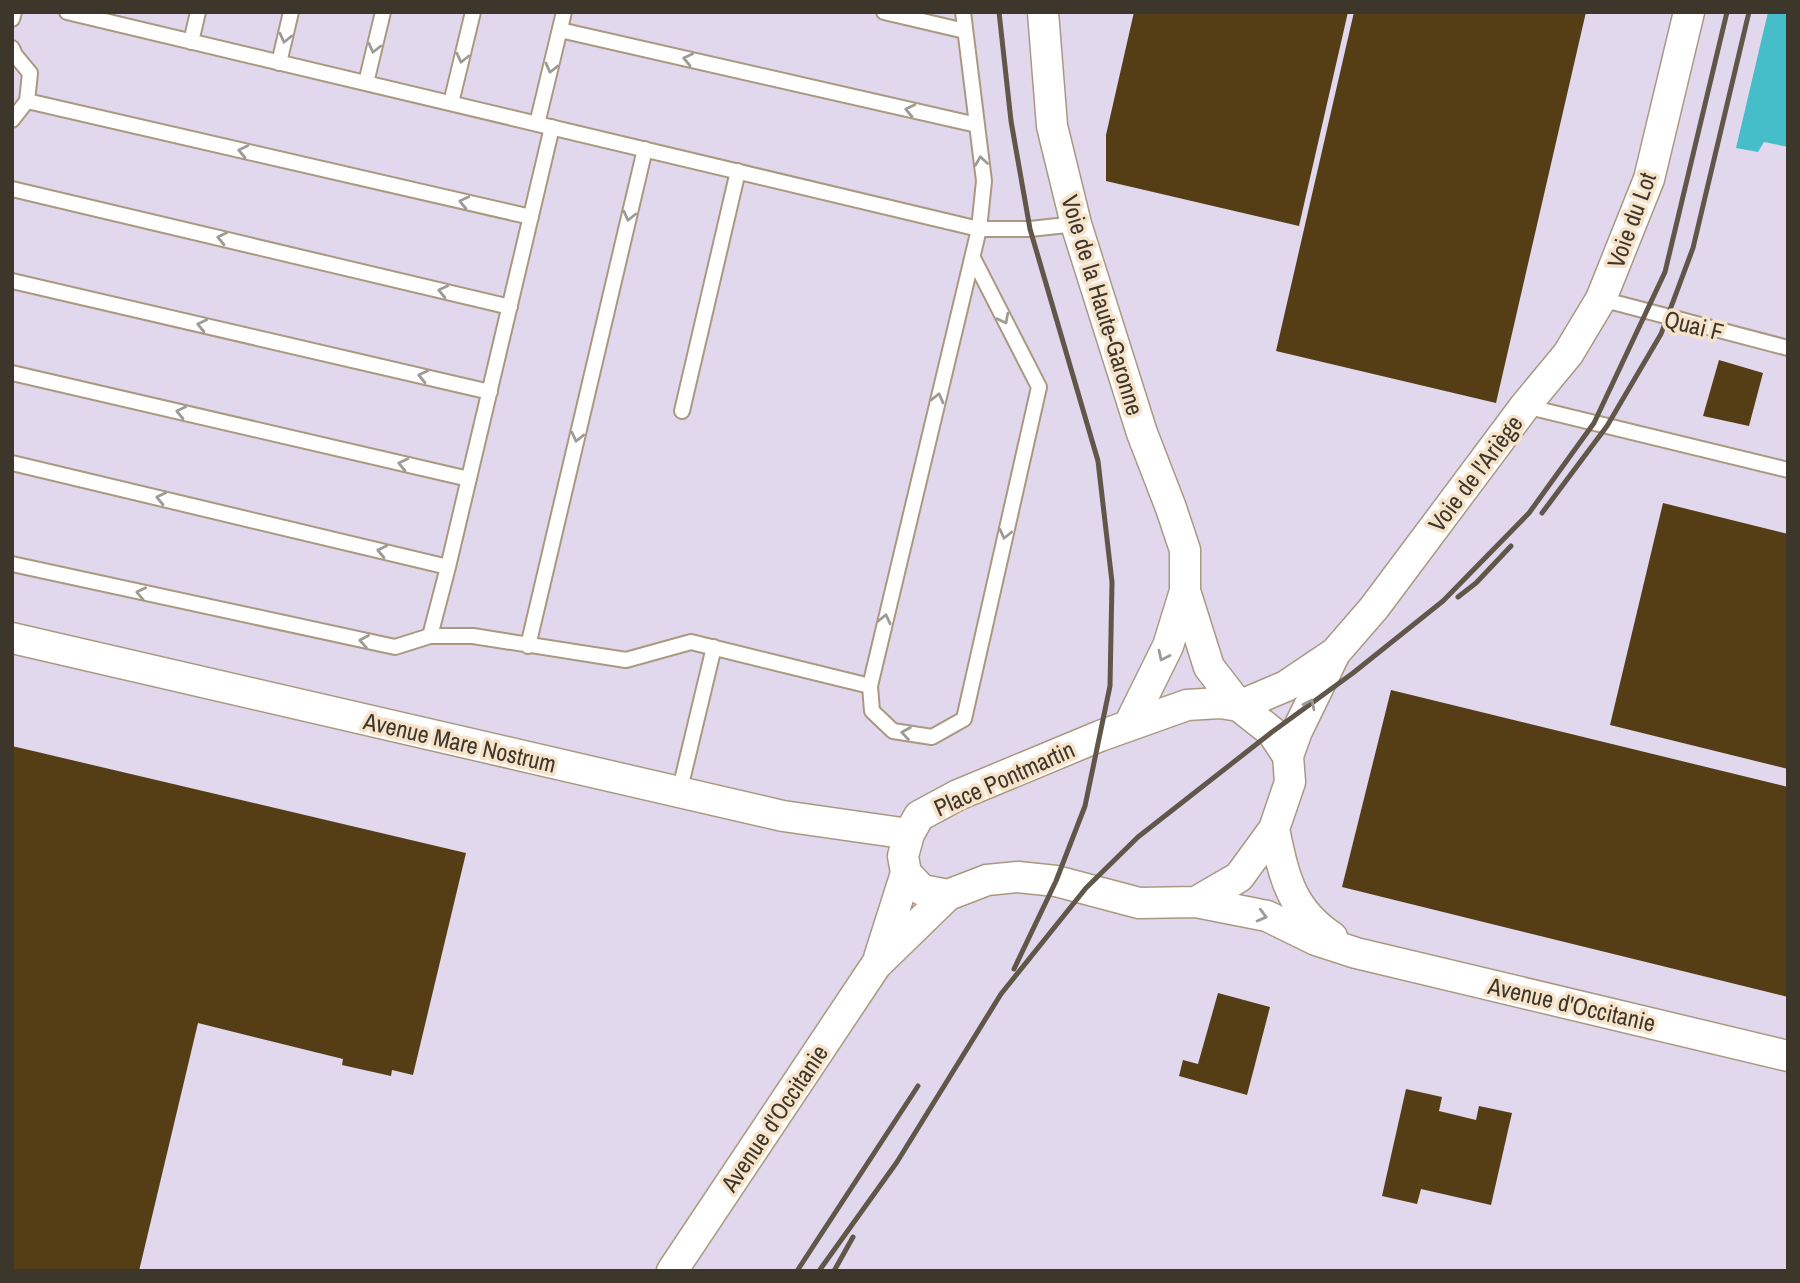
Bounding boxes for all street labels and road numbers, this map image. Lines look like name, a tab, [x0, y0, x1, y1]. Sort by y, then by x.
street label: Voie du Lot	[1599, 167, 1663, 272]
street label: Voie de la Haute-Garonne	[1054, 191, 1152, 419]
street label: Quai F	[1661, 302, 1727, 348]
street label: Voie de l'Ariège	[1421, 408, 1529, 538]
street label: Avenue Mare Nostrum	[360, 704, 559, 780]
street label: Place Pontmartin	[929, 733, 1079, 823]
street label: Avenue d'Occitanie	[1484, 969, 1659, 1039]
street label: Avenue d'Occitanie	[712, 1038, 835, 1199]

